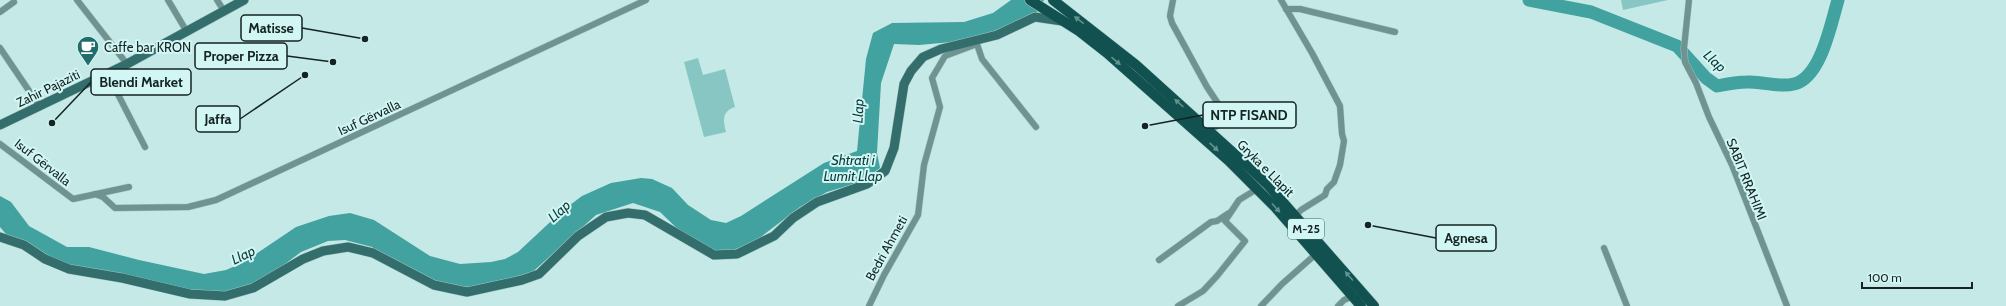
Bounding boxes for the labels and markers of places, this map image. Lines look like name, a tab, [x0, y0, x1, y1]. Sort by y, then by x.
callout: Matisse	[241, 15, 302, 41]
cafe icon: Caffe bar KRON	[75, 34, 101, 67]
place label: Caffe bar KRON	[104, 39, 191, 55]
callout: Proper Pizza	[195, 43, 287, 69]
callout: Blendi Market	[91, 69, 191, 95]
callout: NTP FISAND	[1203, 102, 1296, 128]
callout: Jaffa	[196, 106, 240, 132]
callout: Agnesa	[1436, 225, 1496, 251]

